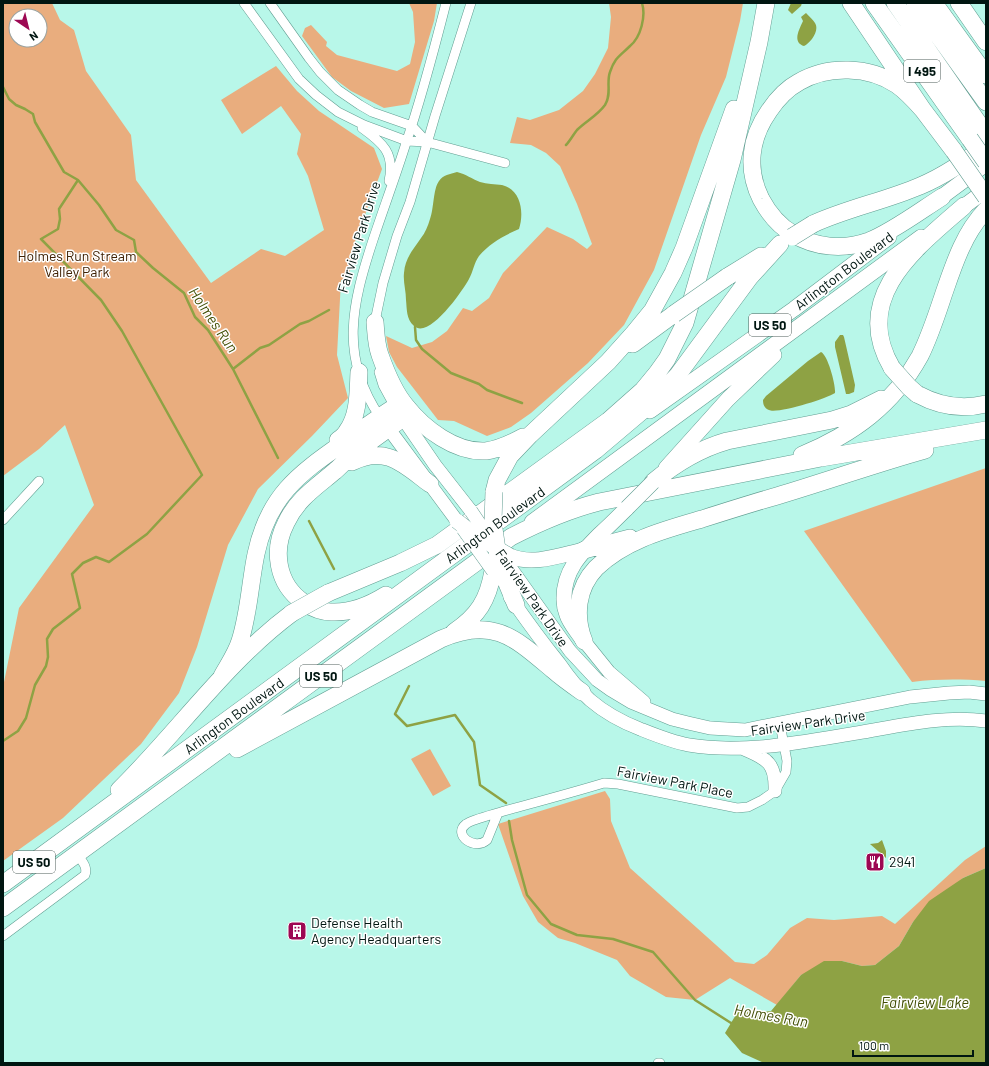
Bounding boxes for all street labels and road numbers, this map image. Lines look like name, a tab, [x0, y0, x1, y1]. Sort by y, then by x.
road number: I 495	[904, 60, 940, 82]
street label: Fairview Park Drive	[333, 179, 384, 295]
street label: Arlington Boulevard	[791, 228, 896, 313]
road number: US 50	[749, 314, 791, 336]
street label: Arlington Boulevard	[442, 483, 548, 566]
street label: Fairview Park Drive	[492, 545, 573, 650]
road number: US 50	[300, 665, 342, 687]
street label: Arlington Boulevard	[181, 674, 287, 757]
street label: Fairview Park Drive	[749, 706, 866, 739]
street label: Fairview Park Place	[616, 762, 735, 801]
road number: US 50	[13, 851, 55, 873]

